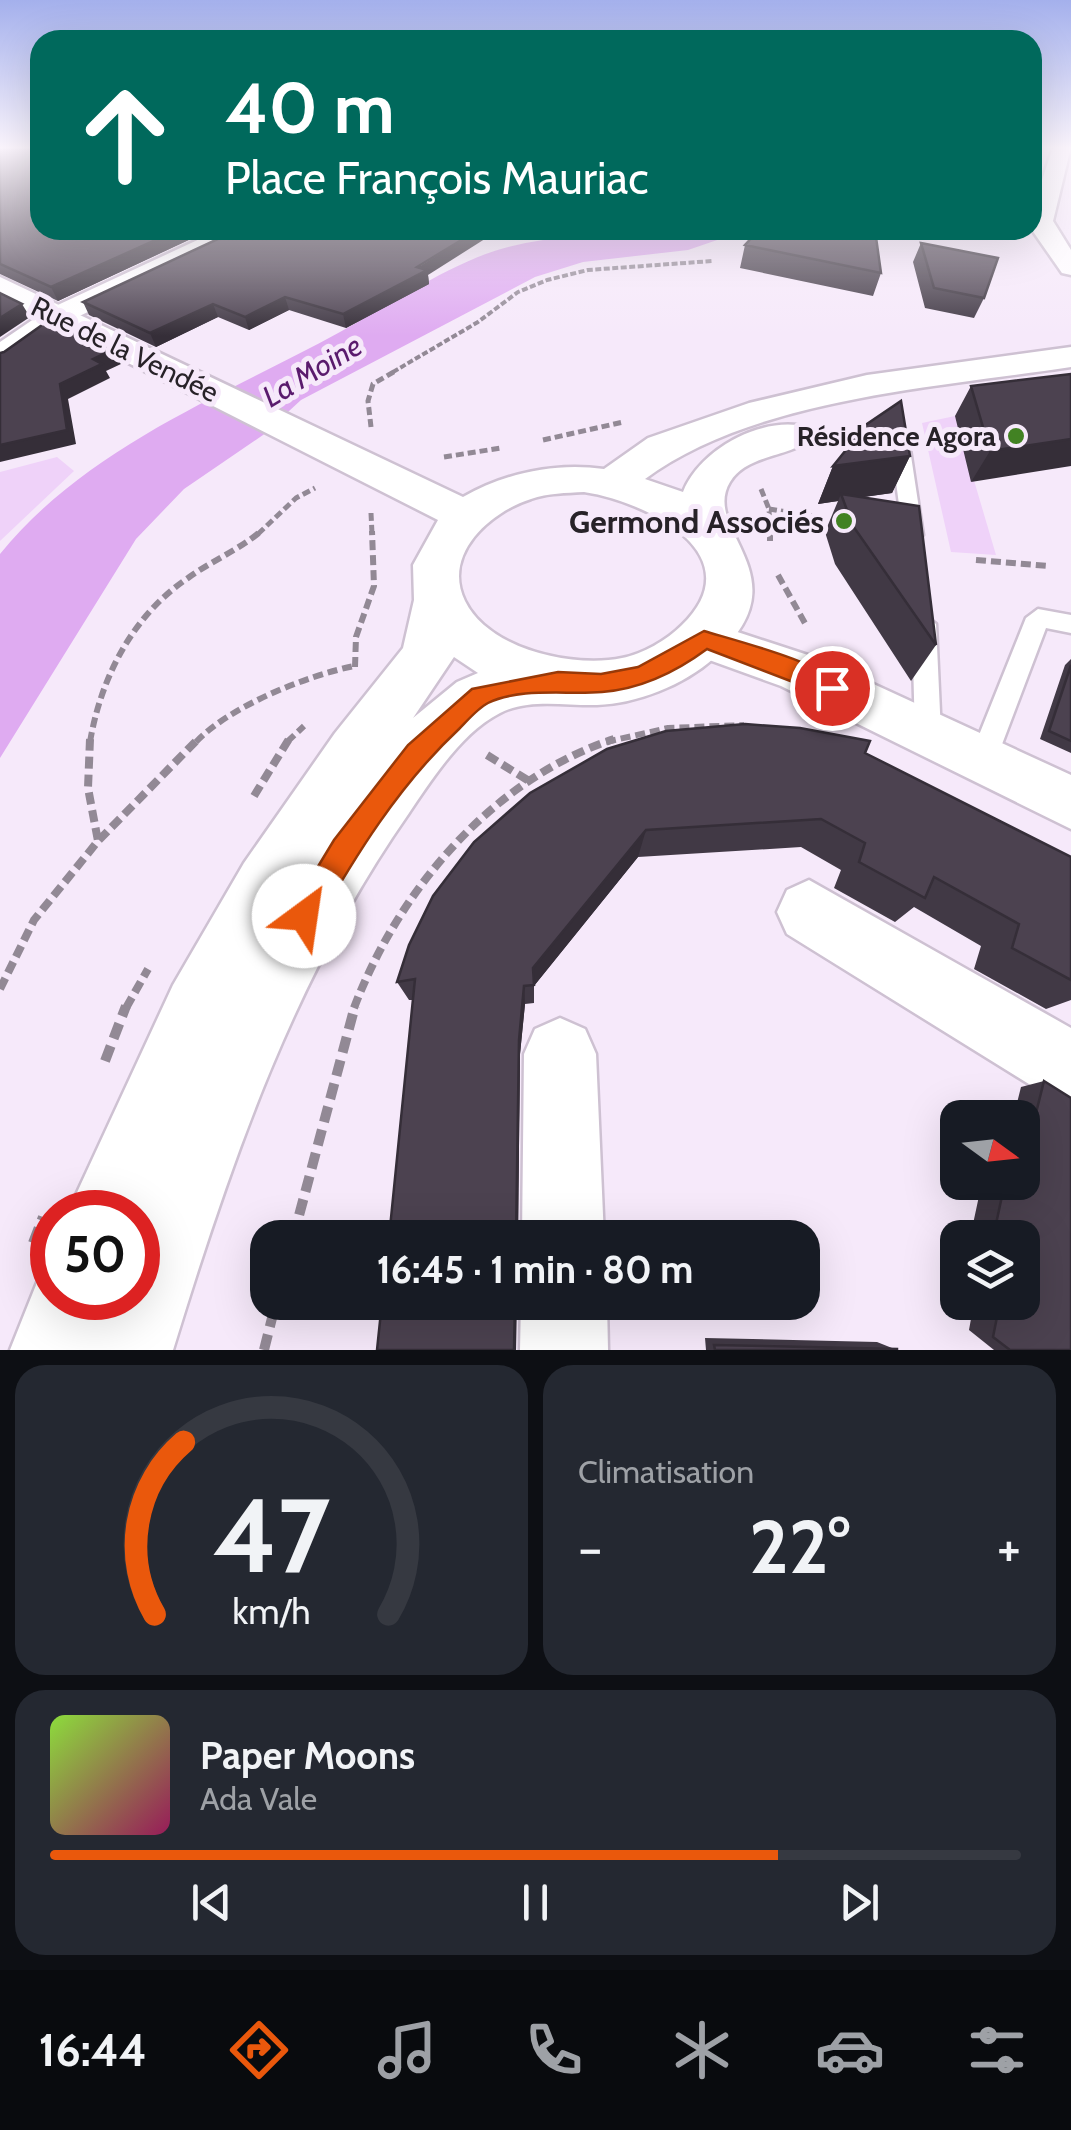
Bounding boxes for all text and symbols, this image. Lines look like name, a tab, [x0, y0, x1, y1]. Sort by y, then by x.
text: 40 m	[225, 65, 394, 151]
icon: ahead	[60, 70, 190, 200]
text: Place François Mauriac	[225, 151, 649, 205]
street label: Rue de la Vendée	[26, 289, 224, 409]
water label: La Moine	[256, 327, 369, 415]
place label: Résidence Agora	[797, 419, 996, 453]
marker: Résidence Agora	[1005, 425, 1027, 447]
place label: Germond Associés	[569, 502, 824, 541]
marker: Germond Associés	[833, 510, 855, 532]
pin	[790, 646, 875, 731]
icon: arrive	[805, 661, 860, 716]
position arrow	[252, 864, 356, 968]
north arrow	[940, 1100, 1040, 1200]
map controls	[940, 1100, 1040, 1320]
speed limit sign: 50	[30, 1190, 160, 1320]
button: layers	[940, 1220, 1040, 1320]
text: 16:45 · 1 min · 80 m	[377, 1246, 693, 1293]
text: Climatisation	[578, 1452, 754, 1491]
text: 47	[213, 1472, 330, 1598]
text: 22°	[749, 1501, 850, 1592]
text: −	[578, 1514, 602, 1581]
text: +	[997, 1514, 1021, 1581]
text: km/h	[232, 1590, 311, 1633]
text: Paper Moons	[200, 1732, 415, 1779]
text: Ada Vale	[200, 1779, 317, 1818]
icon: previous	[184, 1875, 239, 1930]
icon: pause	[508, 1875, 563, 1930]
icon: next	[832, 1875, 887, 1930]
icon: directions	[224, 2015, 294, 2085]
icon: music	[372, 2015, 442, 2085]
icon: phone	[519, 2015, 589, 2085]
icon: climate	[667, 2015, 737, 2085]
icon: car	[815, 2015, 885, 2085]
icon: filters	[962, 2015, 1032, 2085]
text: 16:44	[39, 2023, 147, 2077]

